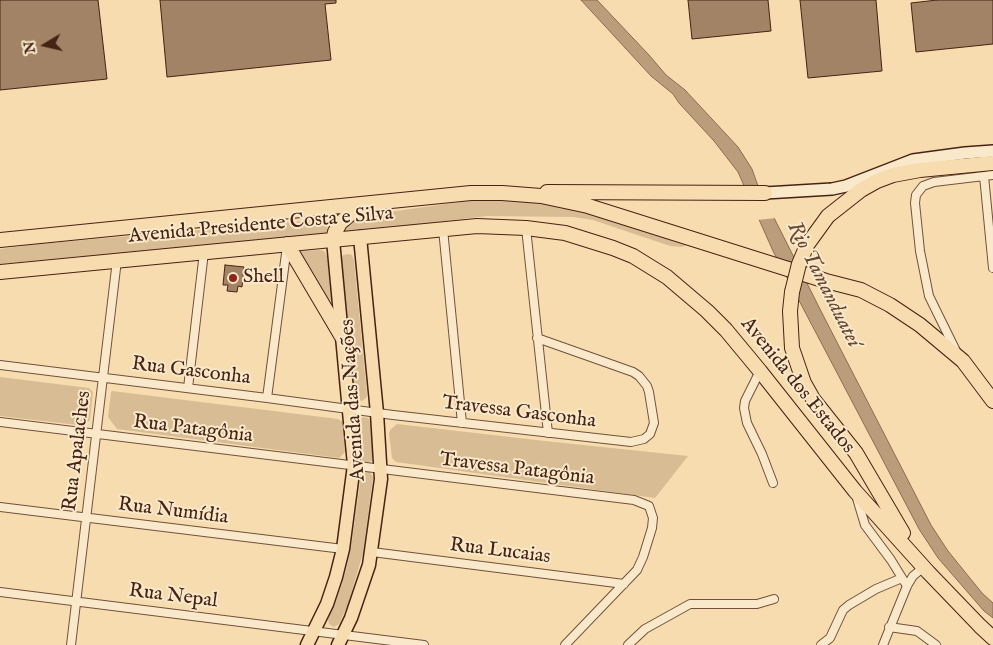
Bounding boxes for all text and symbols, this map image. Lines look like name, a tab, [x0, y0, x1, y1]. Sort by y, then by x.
north arrow	[20, 20, 70, 70]
text: N	[20, 40, 40, 55]
street label: Avenida Presidente Costa e Silva	[128, 202, 394, 250]
water label: Rio Tamanduateí	[780, 218, 866, 352]
place label: Shell	[243, 266, 284, 290]
marker: Shell	[227, 272, 239, 284]
street label: Avenida dos Estados	[735, 313, 859, 459]
street label: Avenida das Nações	[336, 318, 372, 482]
street label: Rua Gasconha	[130, 353, 252, 391]
street label: Rua Apalaches	[59, 389, 97, 513]
street label: Travessa Gasconha	[441, 392, 597, 434]
street label: Rua Patagônia	[132, 411, 254, 449]
street label: Travessa Patagônia	[438, 449, 596, 491]
street label: Rua Numídia	[116, 493, 230, 531]
street label: Rua Lucaias	[448, 534, 552, 570]
street label: Rua Nepal	[127, 580, 219, 614]

